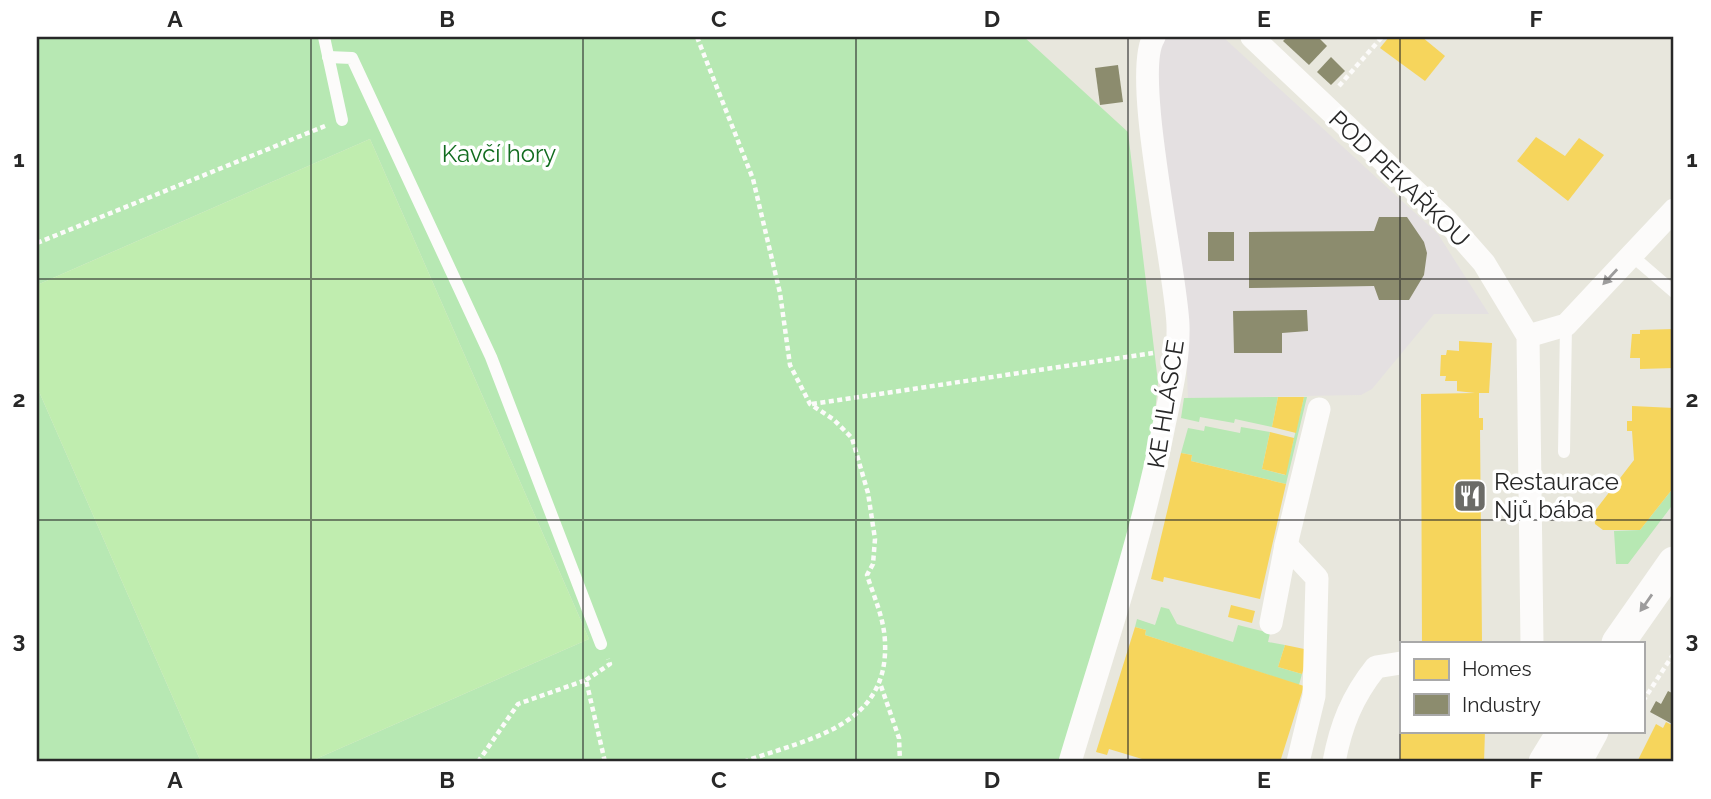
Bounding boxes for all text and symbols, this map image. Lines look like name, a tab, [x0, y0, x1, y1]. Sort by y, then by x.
text: A	[167, 5, 183, 32]
text: B	[439, 5, 455, 32]
text: C	[711, 5, 727, 32]
text: D	[984, 5, 1000, 32]
text: E	[1257, 5, 1271, 32]
text: F	[1529, 5, 1543, 32]
street label: POD PEKAŘKOU	[1323, 104, 1476, 253]
park label: Kavčí hory	[442, 139, 556, 168]
text: 1	[13, 145, 25, 172]
text: 1	[1686, 145, 1698, 172]
one-way arrow	[1603, 268, 1619, 285]
street label: KE HLÁSCE	[1141, 338, 1190, 470]
text: 2	[13, 385, 25, 412]
text: 2	[1686, 385, 1698, 412]
place label: Restaurace Njů bába	[1494, 467, 1619, 524]
restaurant icon: Restaurace Njů bába	[1451, 477, 1489, 515]
one-way arrow	[1639, 594, 1653, 612]
text: 3	[13, 626, 25, 653]
text: 3	[1686, 626, 1698, 653]
legend	[1400, 642, 1644, 732]
text: Homes	[1462, 656, 1532, 681]
text: Industry	[1462, 692, 1541, 717]
text: A	[167, 766, 183, 793]
text: B	[439, 766, 455, 793]
text: C	[711, 766, 727, 793]
text: D	[984, 766, 1000, 793]
text: E	[1257, 766, 1271, 793]
text: F	[1529, 766, 1543, 793]

